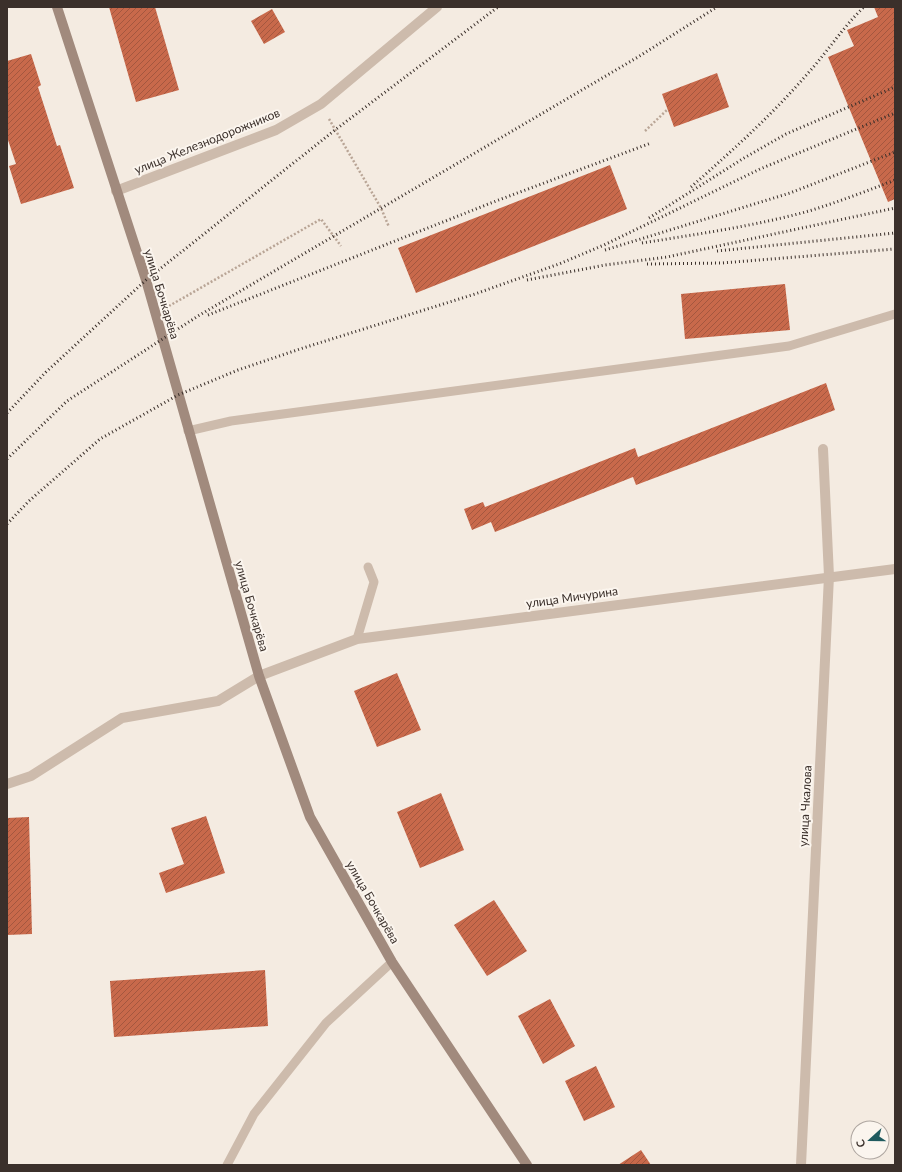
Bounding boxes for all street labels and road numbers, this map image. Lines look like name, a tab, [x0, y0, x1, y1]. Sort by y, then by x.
street label: улица Железнодорожников	[132, 105, 282, 177]
street label: улица Бочкарёва	[141, 247, 183, 341]
street label: улица Бочкарёва	[232, 559, 272, 653]
street label: улица Мичурина	[525, 583, 619, 611]
street label: улица Чкалова	[795, 765, 815, 847]
street label: улица Бочкарёва	[343, 858, 403, 946]

